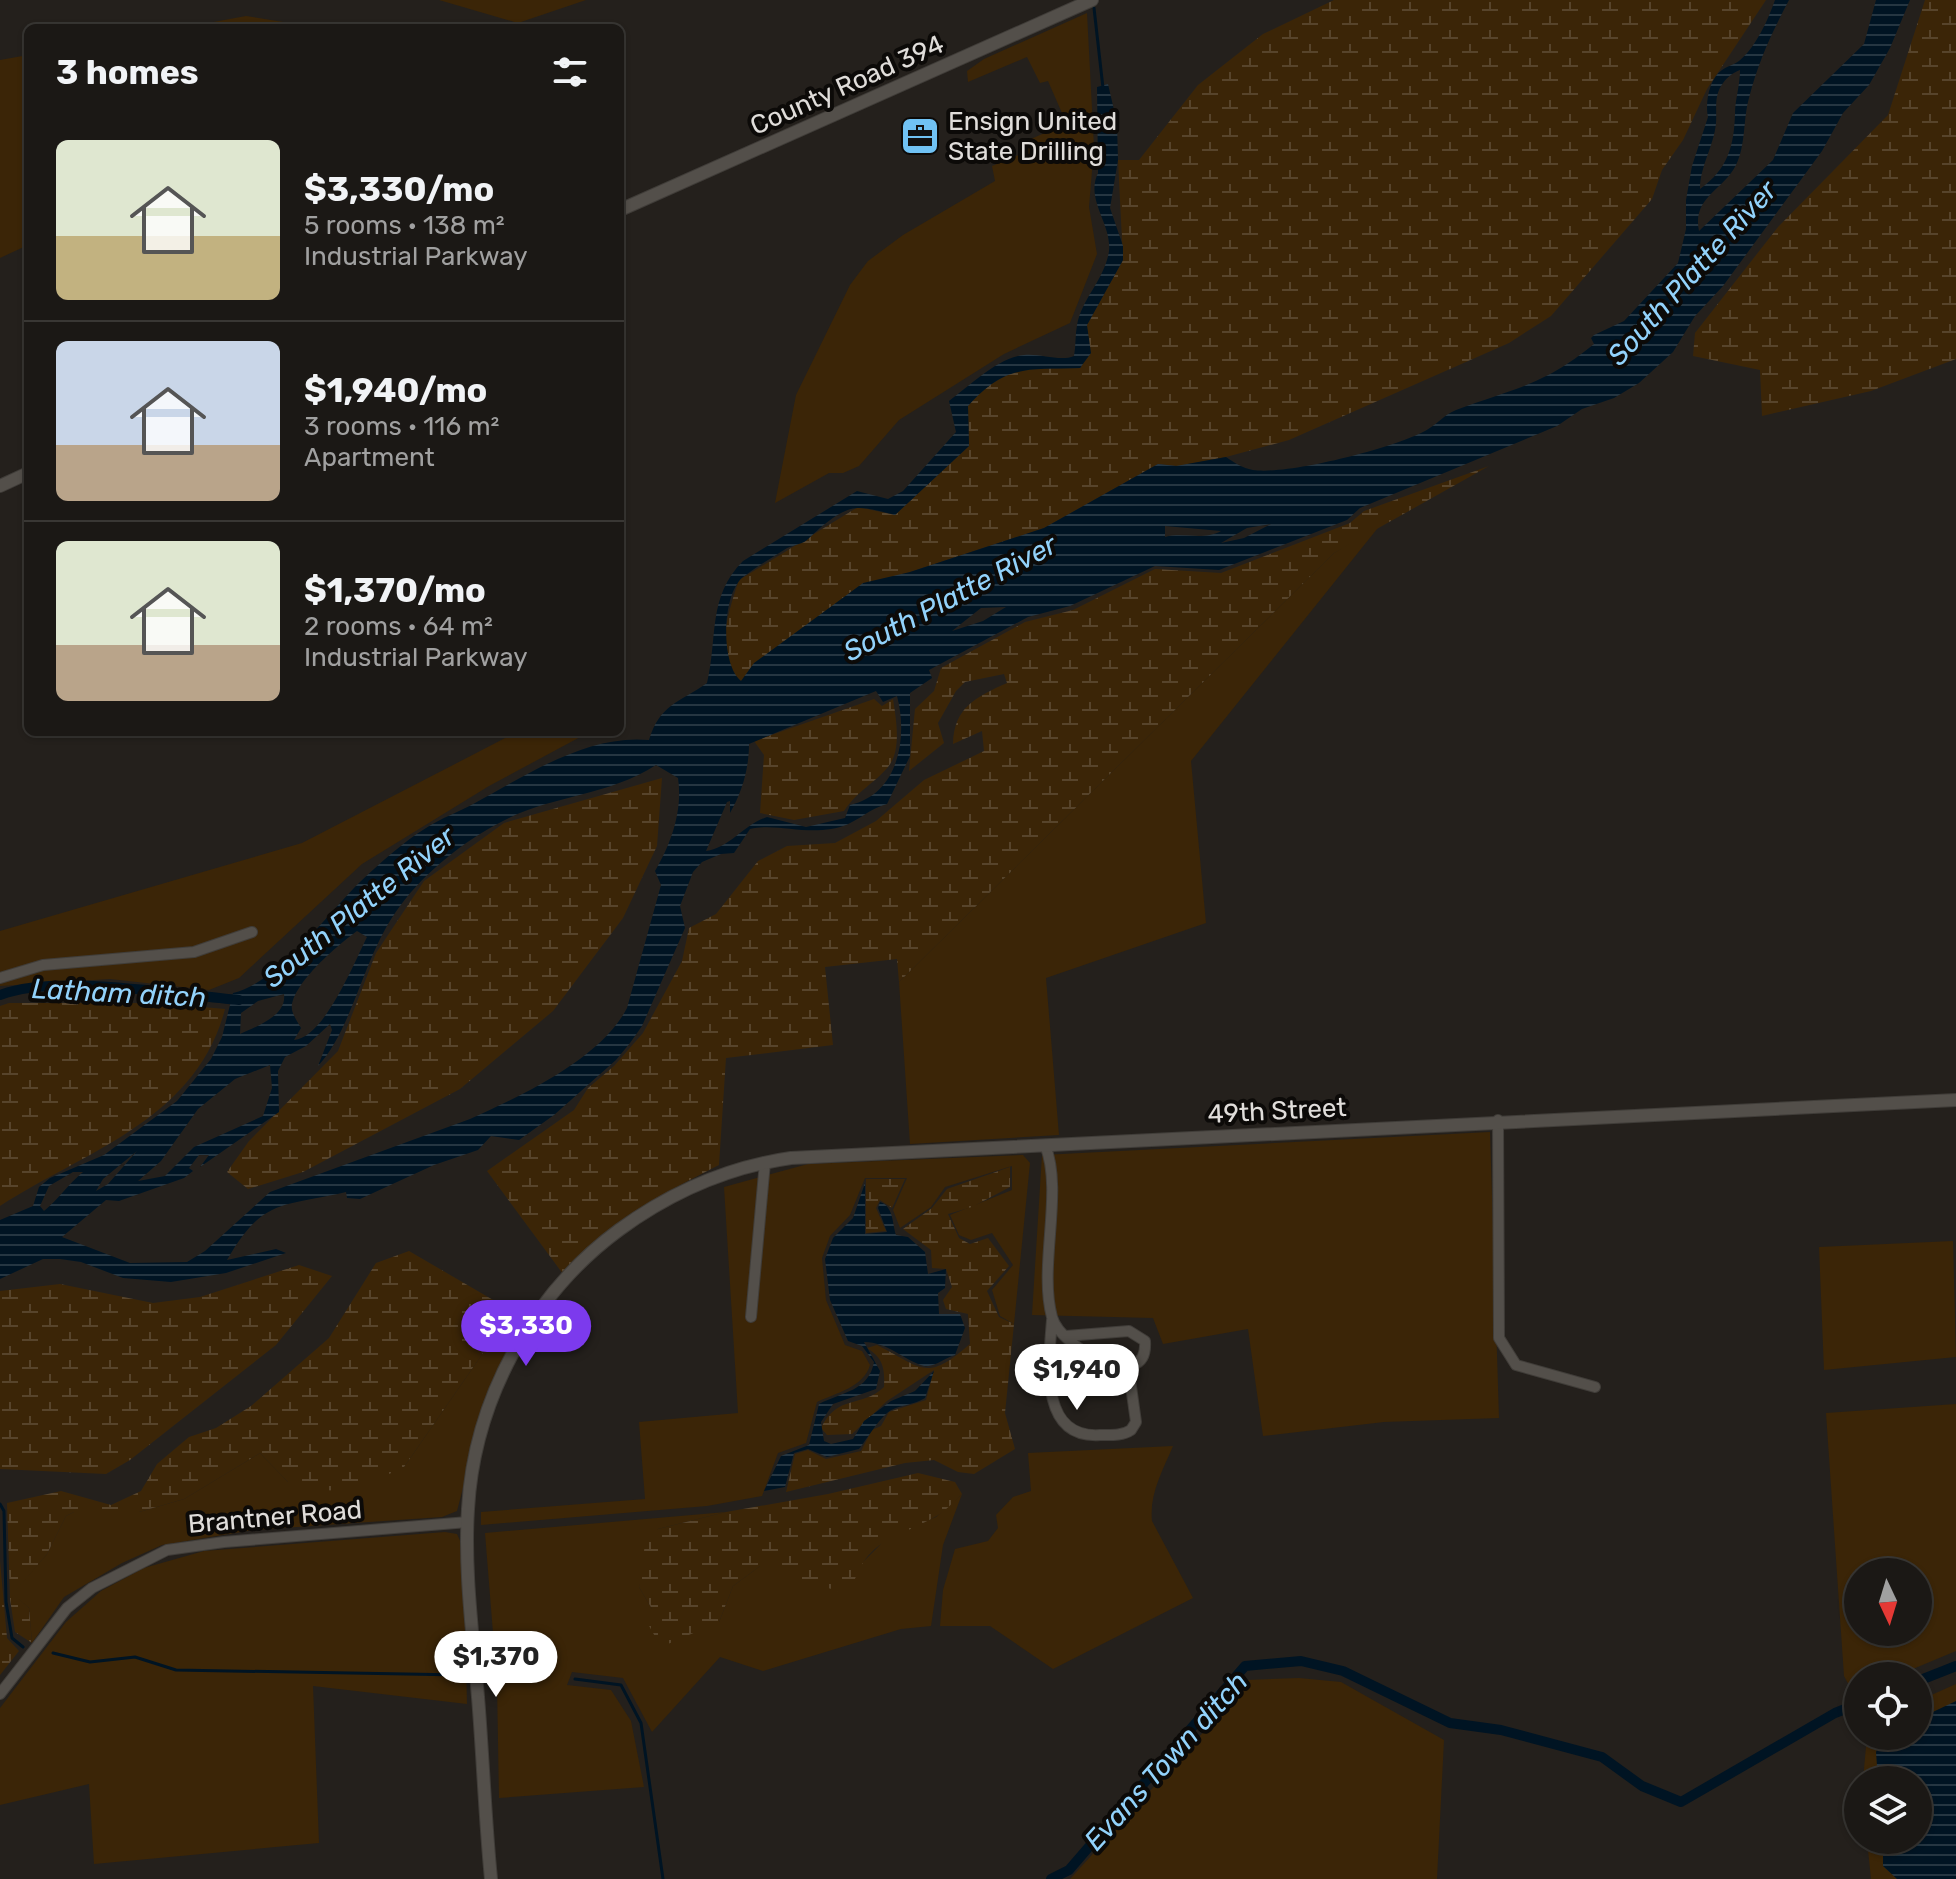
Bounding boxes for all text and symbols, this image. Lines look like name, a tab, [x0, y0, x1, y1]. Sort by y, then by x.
street label: County Road 394	[745, 28, 949, 142]
icon: filters	[548, 50, 592, 94]
text: 3 homes	[56, 52, 199, 93]
place label: Ensign United State Drilling	[948, 106, 1117, 167]
office icon: Ensign United State Drilling	[899, 115, 941, 157]
text: $3,330/mo	[304, 169, 494, 210]
icon: home	[120, 172, 216, 268]
water label: South Platte River	[1600, 173, 1784, 372]
text: 5 rooms · 138 m²	[304, 210, 505, 241]
text: Industrial Parkway	[304, 241, 528, 272]
text: $1,940/mo	[304, 370, 487, 411]
icon: home	[120, 373, 216, 469]
text: 3 rooms · 116 m²	[304, 411, 499, 442]
text: Apartment	[304, 442, 435, 473]
water label: South Platte River	[838, 527, 1063, 668]
text: $1,370/mo	[304, 570, 486, 611]
icon: home	[120, 573, 216, 669]
text: 2 rooms · 64 m²	[304, 611, 493, 642]
text: Industrial Parkway	[304, 642, 528, 673]
water label: South Platte River	[257, 819, 462, 994]
water label: Latham ditch	[31, 972, 207, 1014]
street label: 49th Street	[1207, 1092, 1347, 1130]
pin: $3,330	[461, 1300, 591, 1368]
text: $3,330	[479, 1310, 573, 1341]
pin: $1,940	[1012, 1344, 1142, 1412]
text: $1,940	[1033, 1354, 1121, 1385]
street label: Brantner Road	[187, 1494, 363, 1540]
north arrow	[1844, 1558, 1932, 1646]
map controls	[1844, 1558, 1932, 1854]
pin: $1,370	[431, 1631, 561, 1699]
text: $1,370	[452, 1641, 540, 1672]
button: locate	[1844, 1662, 1932, 1750]
water label: Evans Town ditch	[1077, 1665, 1255, 1857]
button: layers	[1844, 1766, 1932, 1854]

